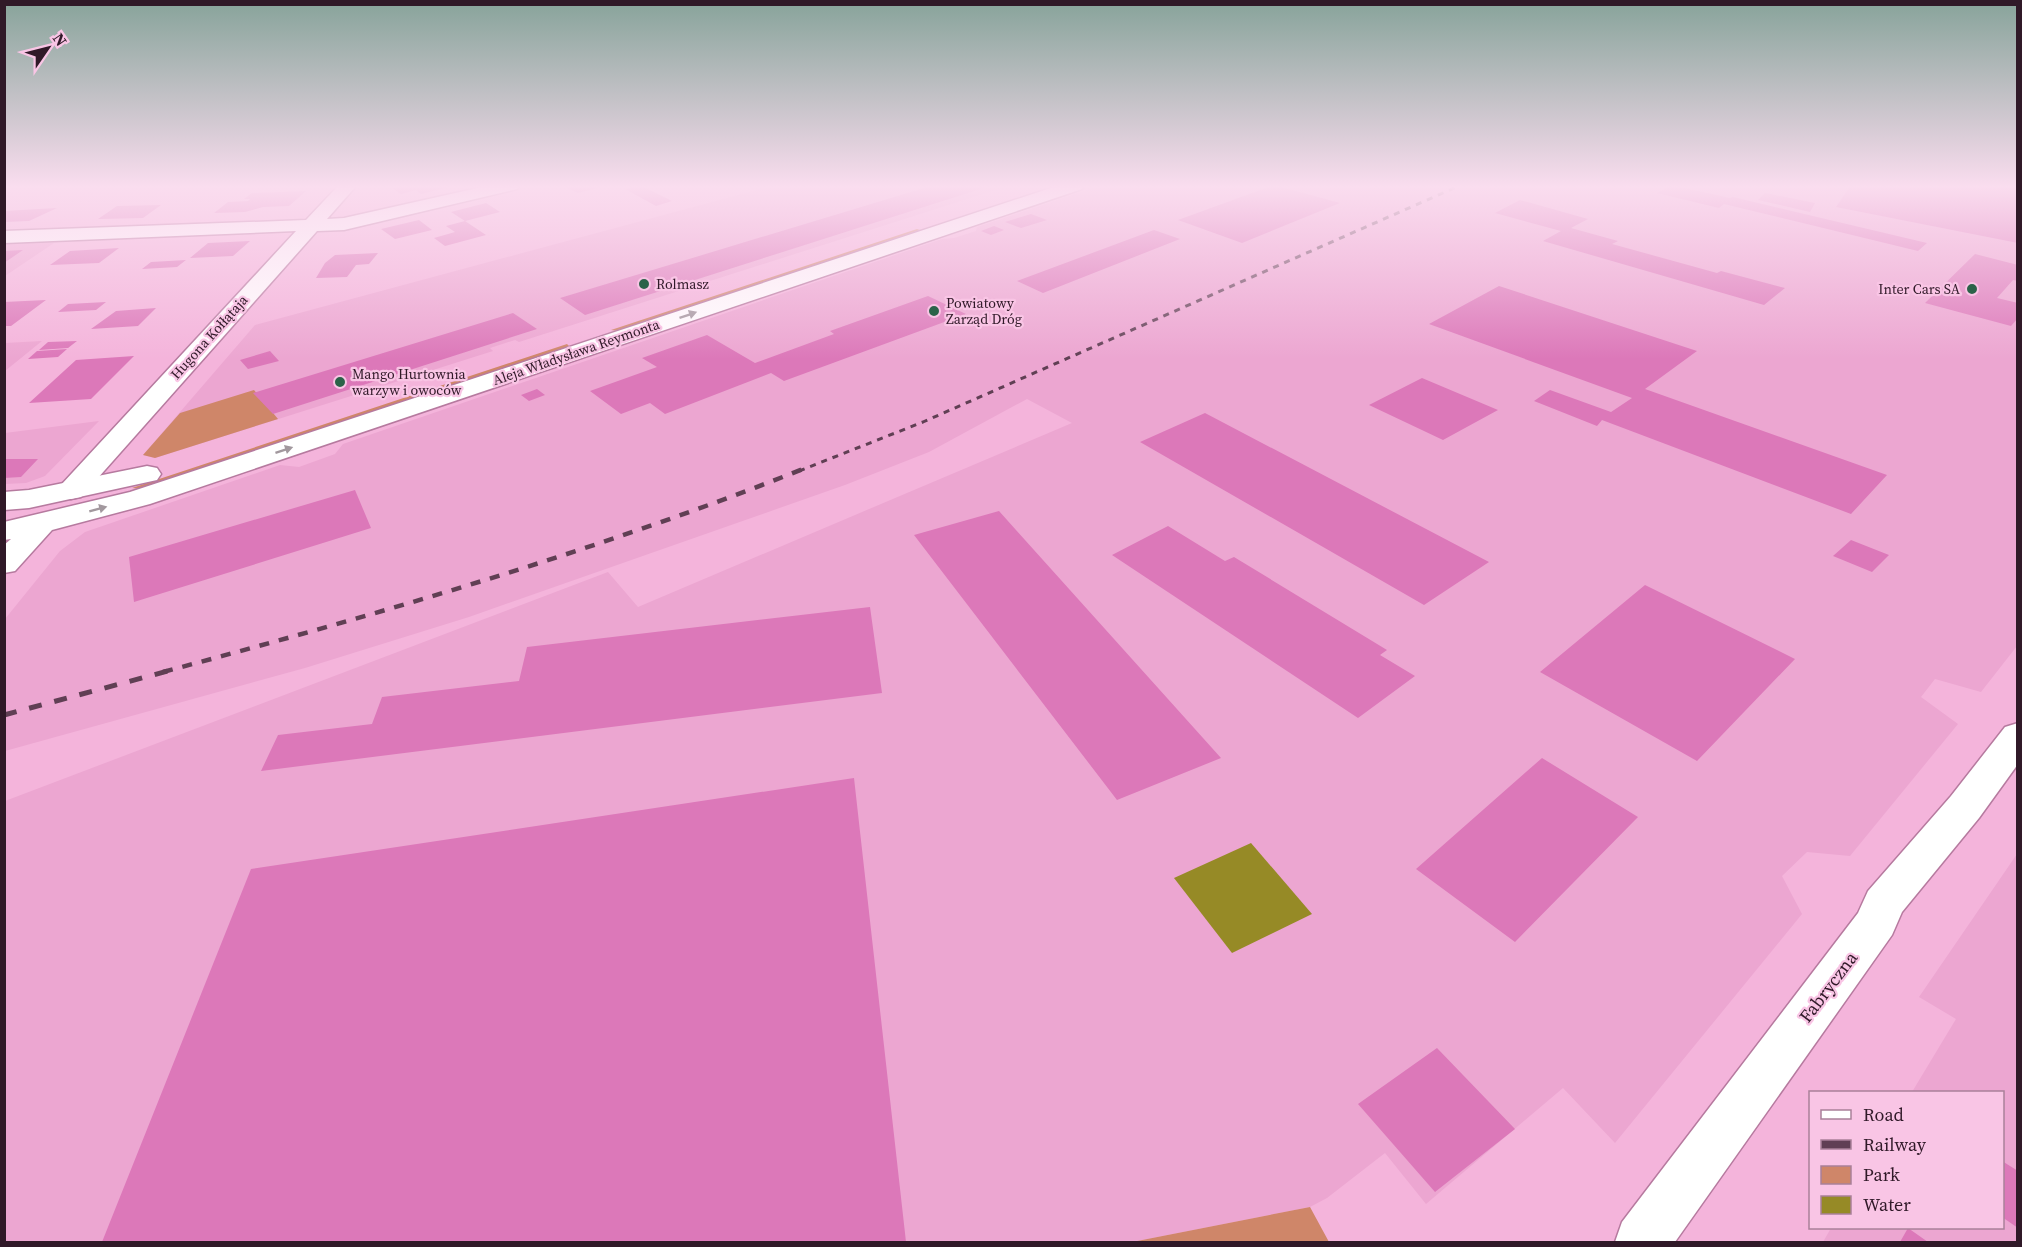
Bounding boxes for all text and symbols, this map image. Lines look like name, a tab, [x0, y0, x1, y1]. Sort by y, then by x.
north arrow	[18, 18, 78, 78]
text: N	[48, 28, 73, 51]
place label: Rolmasz	[656, 274, 710, 294]
marker: Rolmasz	[637, 277, 651, 291]
place label: Inter Cars SA	[1878, 279, 1961, 299]
marker: Inter Cars SA	[1965, 282, 1979, 296]
street label: Hugona Kołłątaja	[166, 290, 253, 383]
place label: Powiatowy Zarząd Dróg	[946, 293, 1022, 329]
marker: Powiatowy Zarząd Dróg	[927, 304, 941, 318]
one-way arrow	[679, 309, 697, 319]
street label: Aleja Władysława Reymonta	[490, 314, 663, 390]
place label: Mango Hurtownia warzyw i owoców	[352, 364, 467, 400]
marker: Mango Hurtownia warzyw i owoców	[333, 375, 347, 389]
one-way arrow	[275, 444, 293, 454]
one-way arrow	[89, 504, 107, 513]
street label: Fabryczna	[1793, 946, 1863, 1028]
legend	[1809, 1091, 2004, 1229]
text: Road	[1863, 1102, 1904, 1127]
text: Railway	[1863, 1132, 1927, 1157]
text: Park	[1863, 1162, 1900, 1187]
text: Water	[1863, 1192, 1911, 1217]

